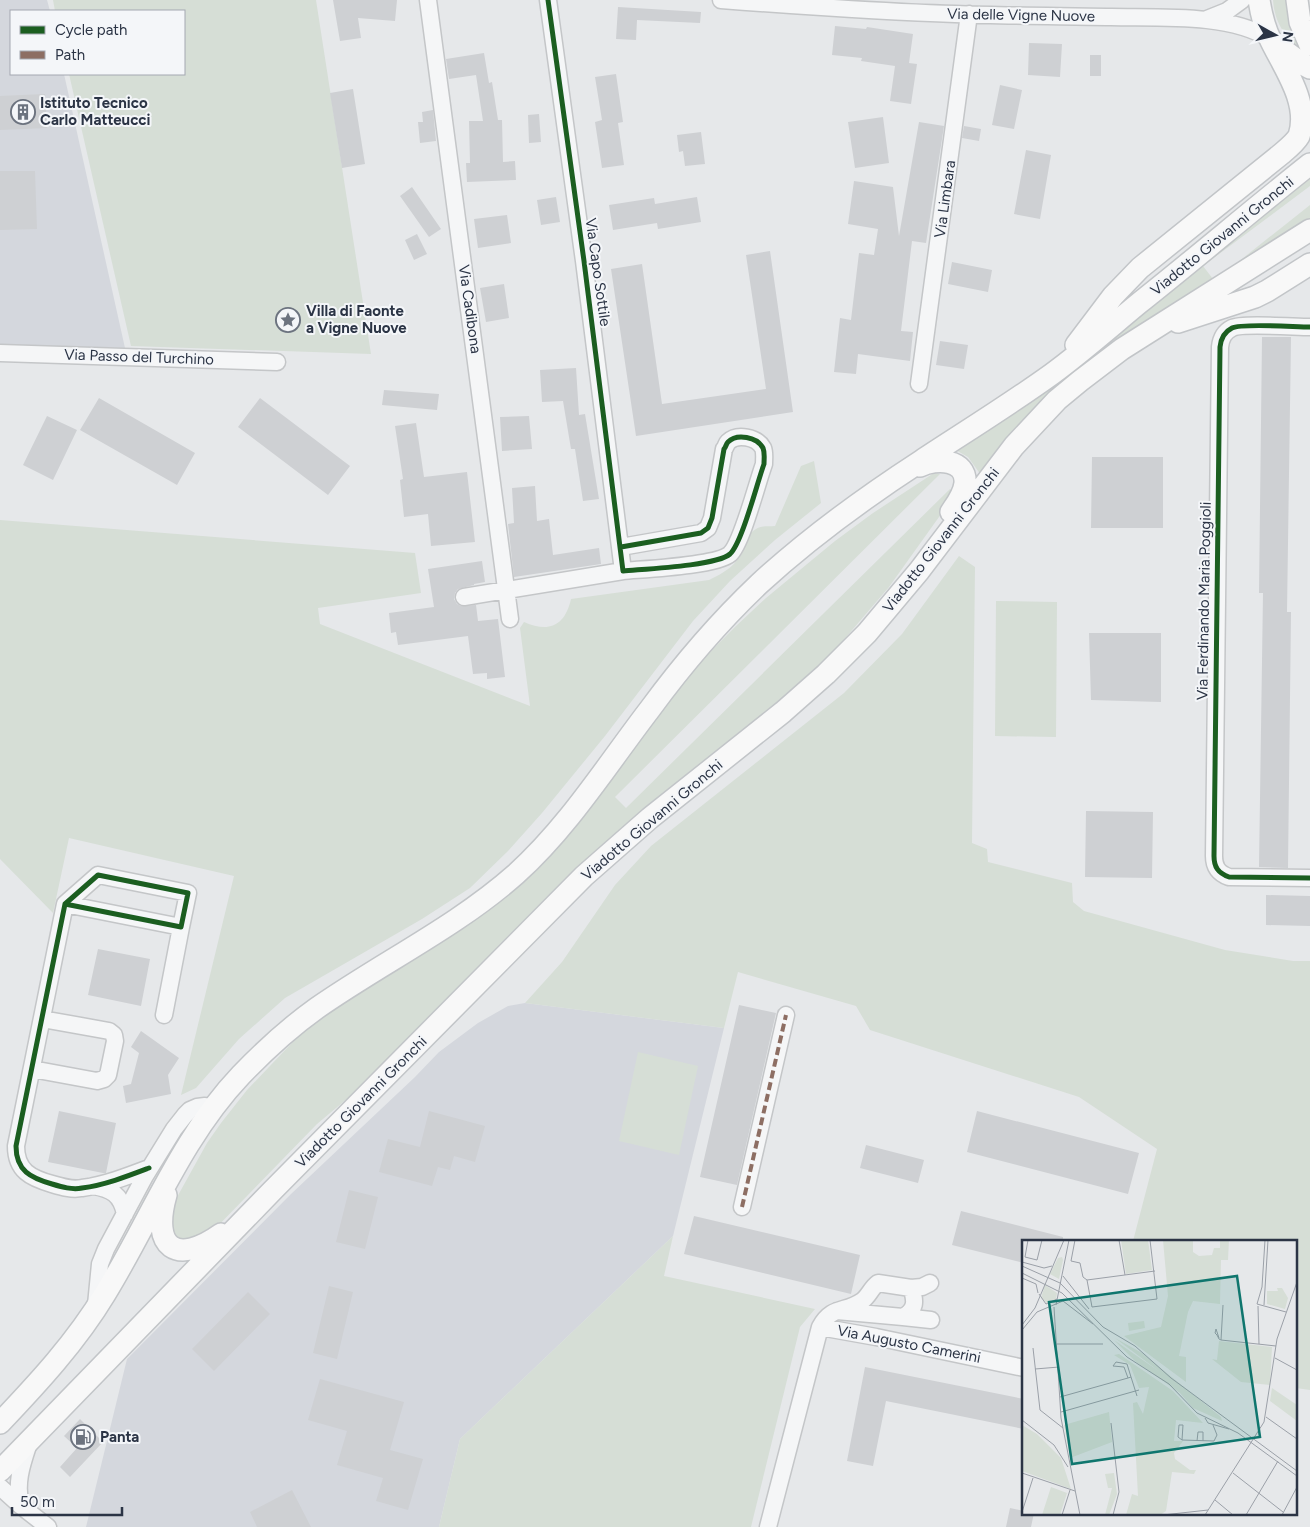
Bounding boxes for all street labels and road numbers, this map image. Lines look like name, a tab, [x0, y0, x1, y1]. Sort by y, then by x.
street label: Via delle Vigne Nuove	[947, 5, 1095, 25]
street label: Via Limbara	[931, 159, 959, 239]
street label: Viadotto Giovanni Gronchi	[1147, 173, 1297, 299]
street label: Via Capo Sottile	[581, 217, 615, 327]
street label: Via Cadibona	[455, 263, 485, 355]
street label: Via Passo del Turchino	[64, 345, 214, 369]
street label: Viadotto Giovanni Gronchi	[879, 464, 1003, 616]
street label: Via Ferdinando Maria Poggioli	[1193, 502, 1215, 700]
street label: Viadotto Giovanni Gronchi	[578, 756, 726, 884]
street label: Viadotto Giovanni Gronchi	[291, 1032, 431, 1172]
street label: Via Augusto Camerini	[836, 1321, 982, 1367]

